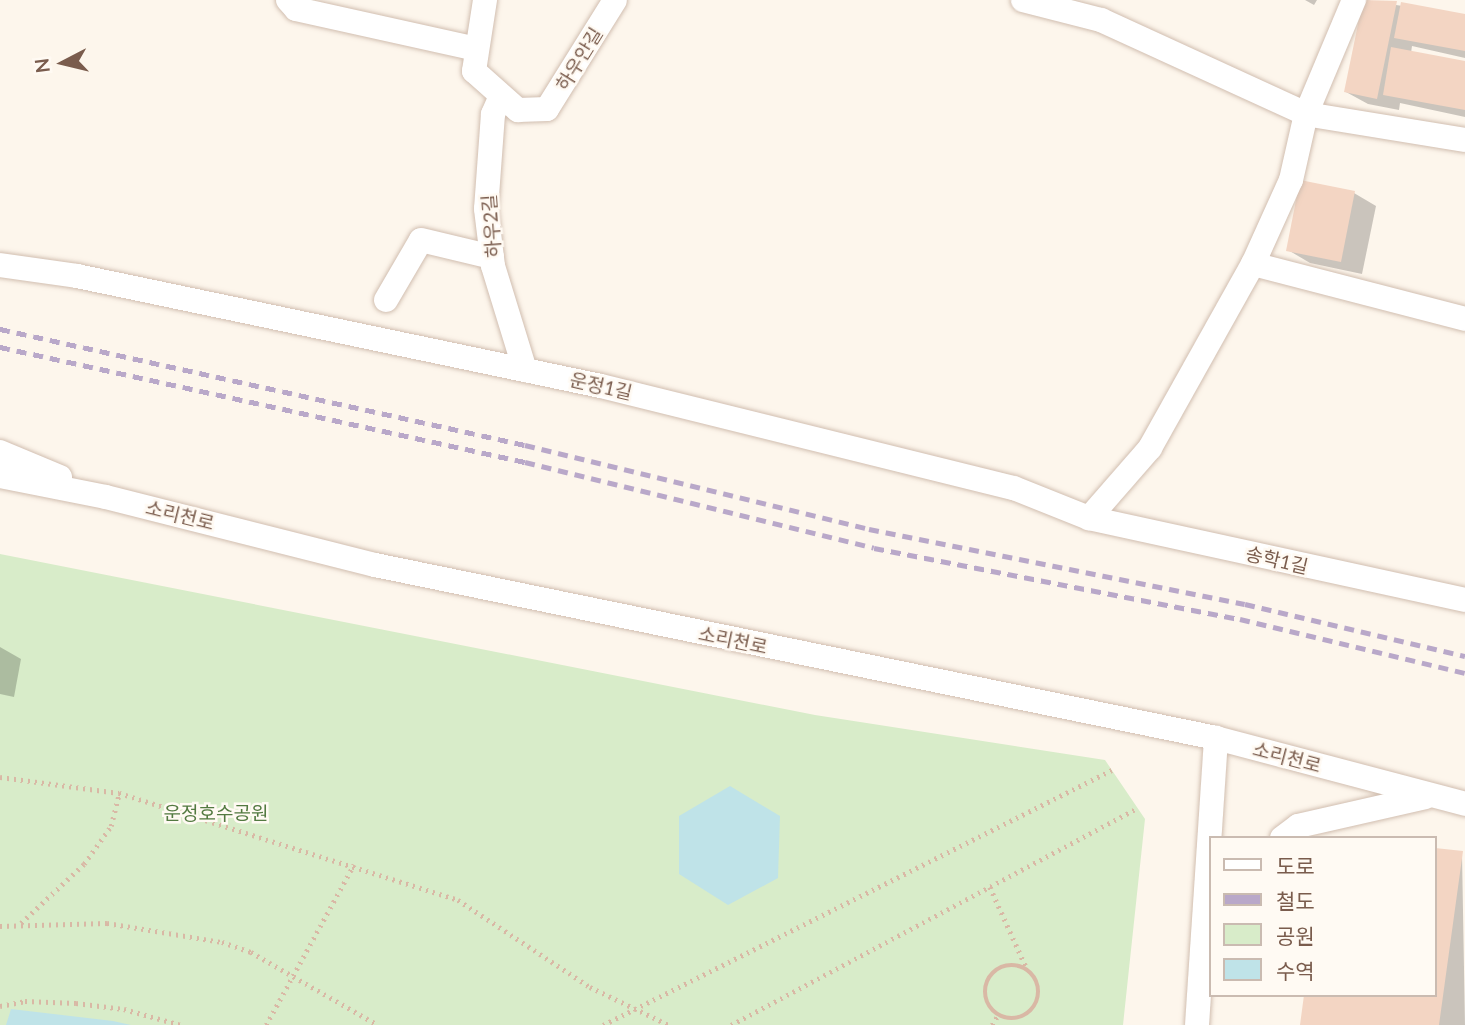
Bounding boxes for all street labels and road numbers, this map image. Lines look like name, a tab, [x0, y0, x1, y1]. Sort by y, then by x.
street label: 하우안길	[551, 23, 607, 95]
street label: 하우2길	[477, 194, 505, 258]
street label: 운정1길	[568, 368, 634, 404]
street label: 소리천로	[143, 495, 217, 535]
street label: 송학1길	[1244, 542, 1310, 578]
street label: 소리천로	[696, 622, 770, 658]
street label: 소리천로	[1250, 737, 1324, 777]

